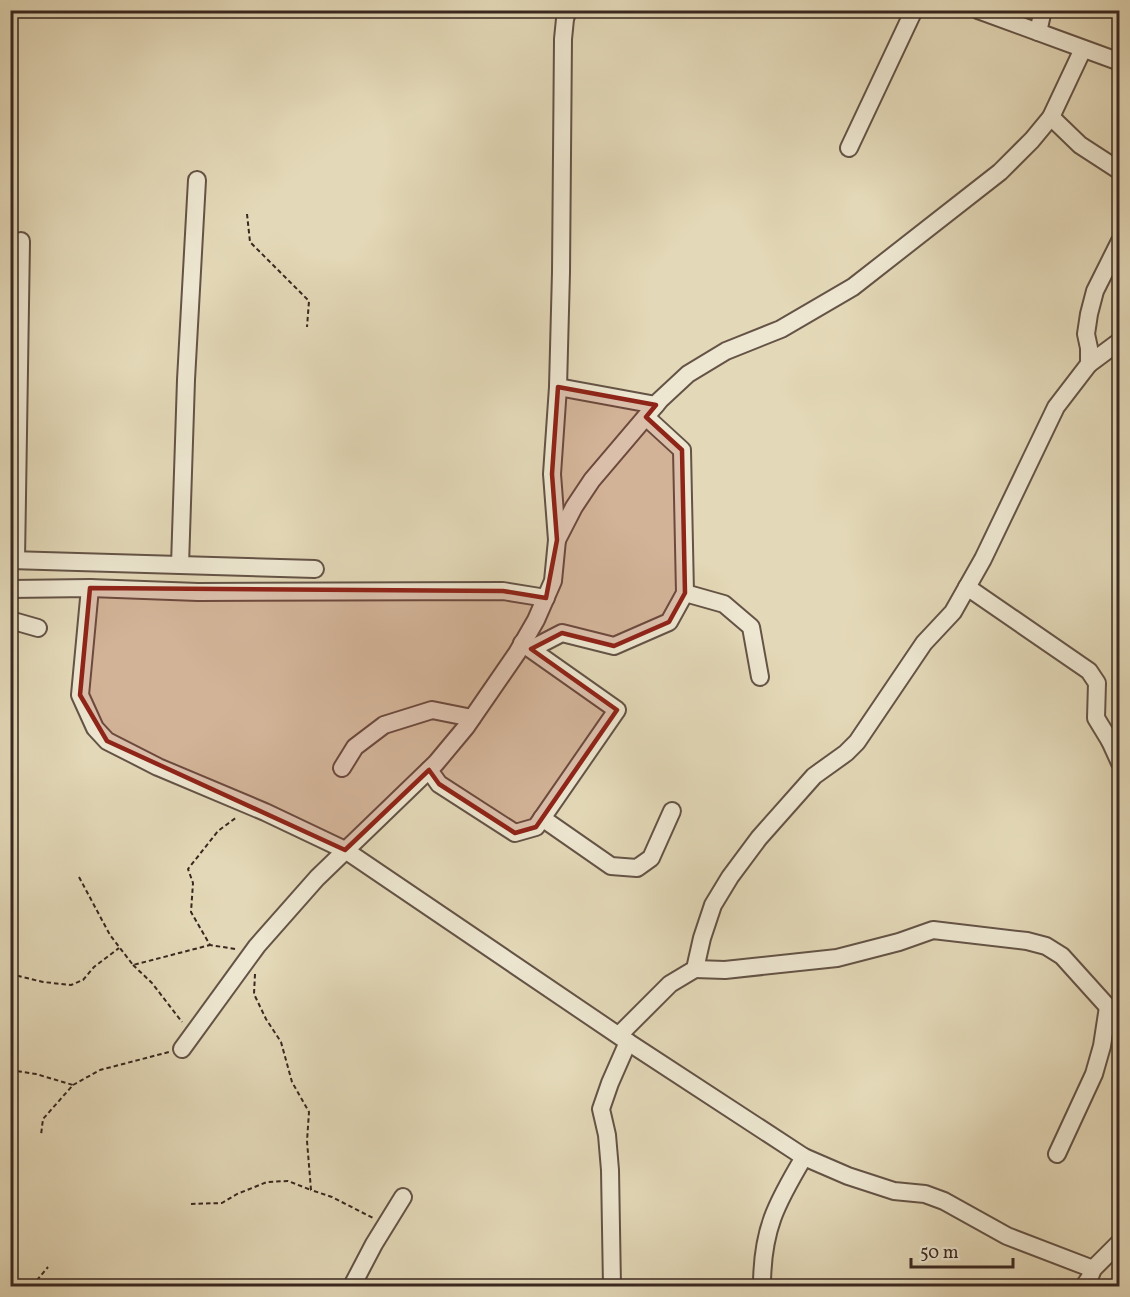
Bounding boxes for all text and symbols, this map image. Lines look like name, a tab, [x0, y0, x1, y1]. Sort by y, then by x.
scale bar	[911, 1231, 1013, 1269]
text: 50 m	[920, 1241, 959, 1266]

